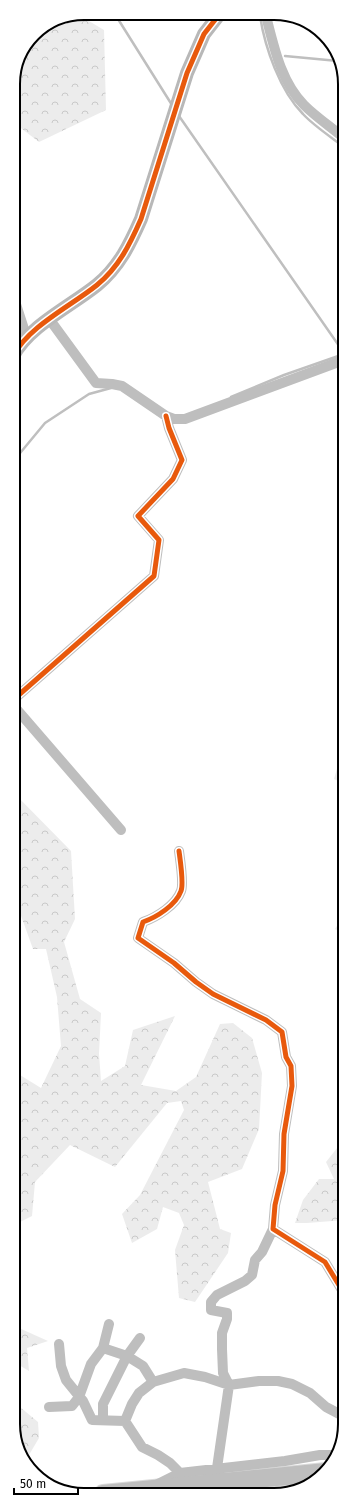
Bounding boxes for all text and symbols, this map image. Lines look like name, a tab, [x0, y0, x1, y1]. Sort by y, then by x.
scale bar	[14, 1470, 78, 1496]
text: 50 m	[20, 1477, 46, 1491]

